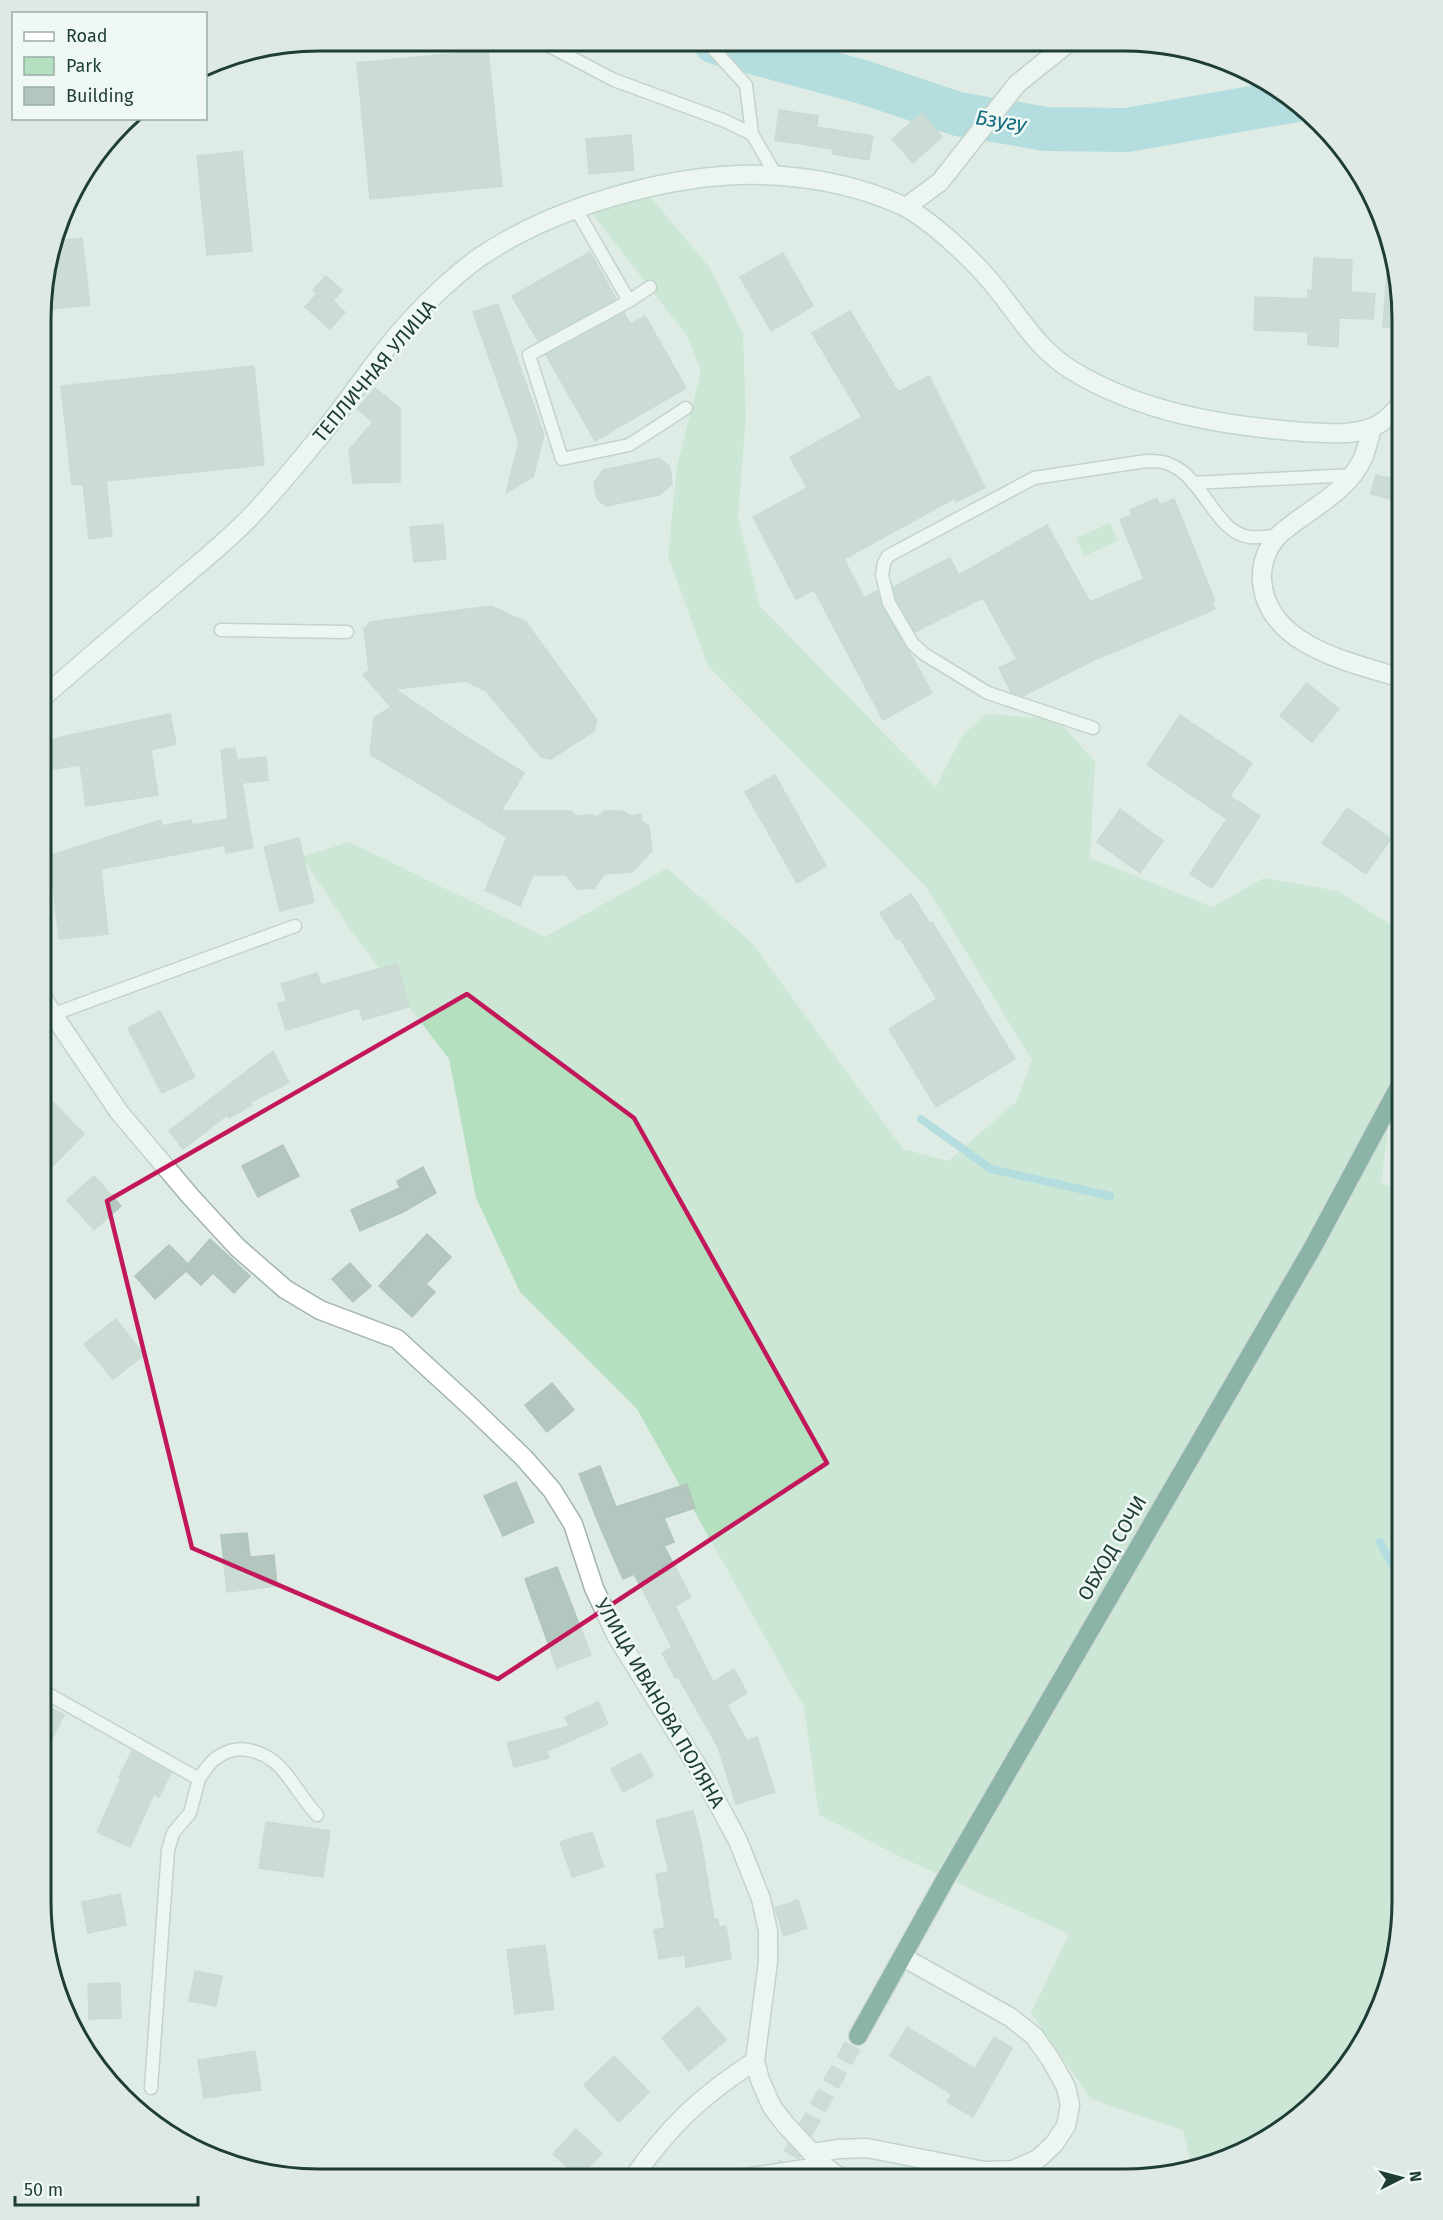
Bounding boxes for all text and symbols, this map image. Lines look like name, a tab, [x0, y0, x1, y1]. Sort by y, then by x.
legend	[12, 12, 207, 120]
text: Road	[66, 25, 108, 47]
text: Park	[66, 55, 102, 77]
text: Building	[66, 85, 134, 107]
water label: Бзугу	[974, 104, 1029, 138]
street label: ТЕПЛИЧНАЯ УЛИЦА	[308, 295, 441, 447]
street label: ОБХОД СОЧИ	[1072, 1491, 1152, 1605]
street label: УЛИЦА ИВАНОВА ПОЛЯНА	[590, 1594, 730, 1813]
north arrow	[1371, 2148, 1431, 2208]
scale bar	[15, 2169, 198, 2207]
text: N	[1405, 2170, 1425, 2183]
text: 50 m	[24, 2179, 63, 2201]

